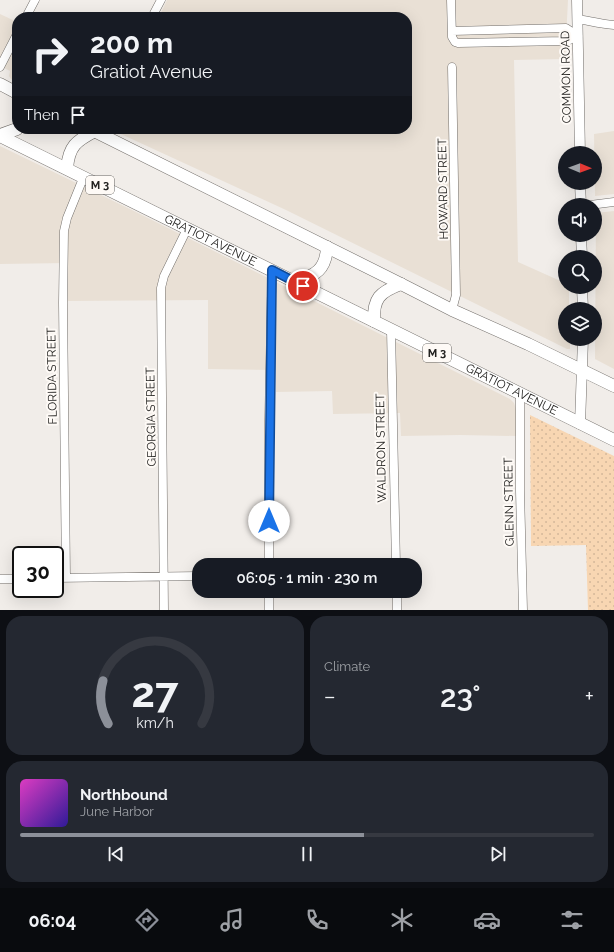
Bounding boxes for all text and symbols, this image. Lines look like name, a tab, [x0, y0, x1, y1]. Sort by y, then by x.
text: 200 m	[90, 27, 173, 60]
icon: right	[24, 28, 76, 80]
street label: COMMON ROAD	[558, 30, 574, 124]
text: Gratiot Avenue	[90, 61, 213, 82]
icon: arrive	[67, 104, 89, 126]
text: Then	[24, 106, 59, 124]
street label: HOWARD STREET	[435, 138, 451, 240]
north arrow	[558, 146, 602, 190]
map controls	[558, 146, 602, 346]
road number: M 3	[86, 176, 114, 194]
button: sound	[558, 198, 602, 242]
street label: GRATIOT AVENUE	[162, 212, 259, 269]
button: search	[558, 250, 602, 294]
pin	[286, 269, 320, 303]
icon: arrive	[292, 275, 314, 297]
button: layers	[558, 302, 602, 346]
street label: FLORIDA STREET	[44, 327, 60, 425]
road number: M 3	[423, 344, 451, 362]
street label: GRATIOT AVENUE	[463, 361, 560, 418]
street label: GEORGIA STREET	[143, 367, 159, 467]
street label: WALDRON STREET	[373, 393, 389, 503]
street label: GLENN STREET	[501, 457, 517, 547]
position arrow	[248, 500, 290, 542]
speed limit sign: 30	[12, 546, 64, 598]
text: 06:05 · 1 min · 230 m	[237, 569, 377, 587]
text: Climate	[324, 659, 370, 674]
text: 27	[132, 667, 179, 716]
text: 23°	[440, 679, 481, 714]
text: −	[324, 683, 336, 709]
text: +	[585, 683, 594, 709]
text: km/h	[136, 714, 174, 730]
text: Northbound	[80, 786, 168, 804]
text: June Harbor	[80, 804, 154, 819]
icon: previous	[105, 843, 127, 865]
icon: pause	[296, 843, 318, 865]
icon: next	[487, 843, 509, 865]
icon: directions	[133, 906, 161, 934]
icon: music	[218, 906, 246, 934]
icon: phone	[303, 906, 331, 934]
icon: climate	[388, 906, 416, 934]
icon: car	[473, 906, 501, 934]
icon: filters	[558, 906, 586, 934]
text: 06:04	[28, 910, 76, 931]

